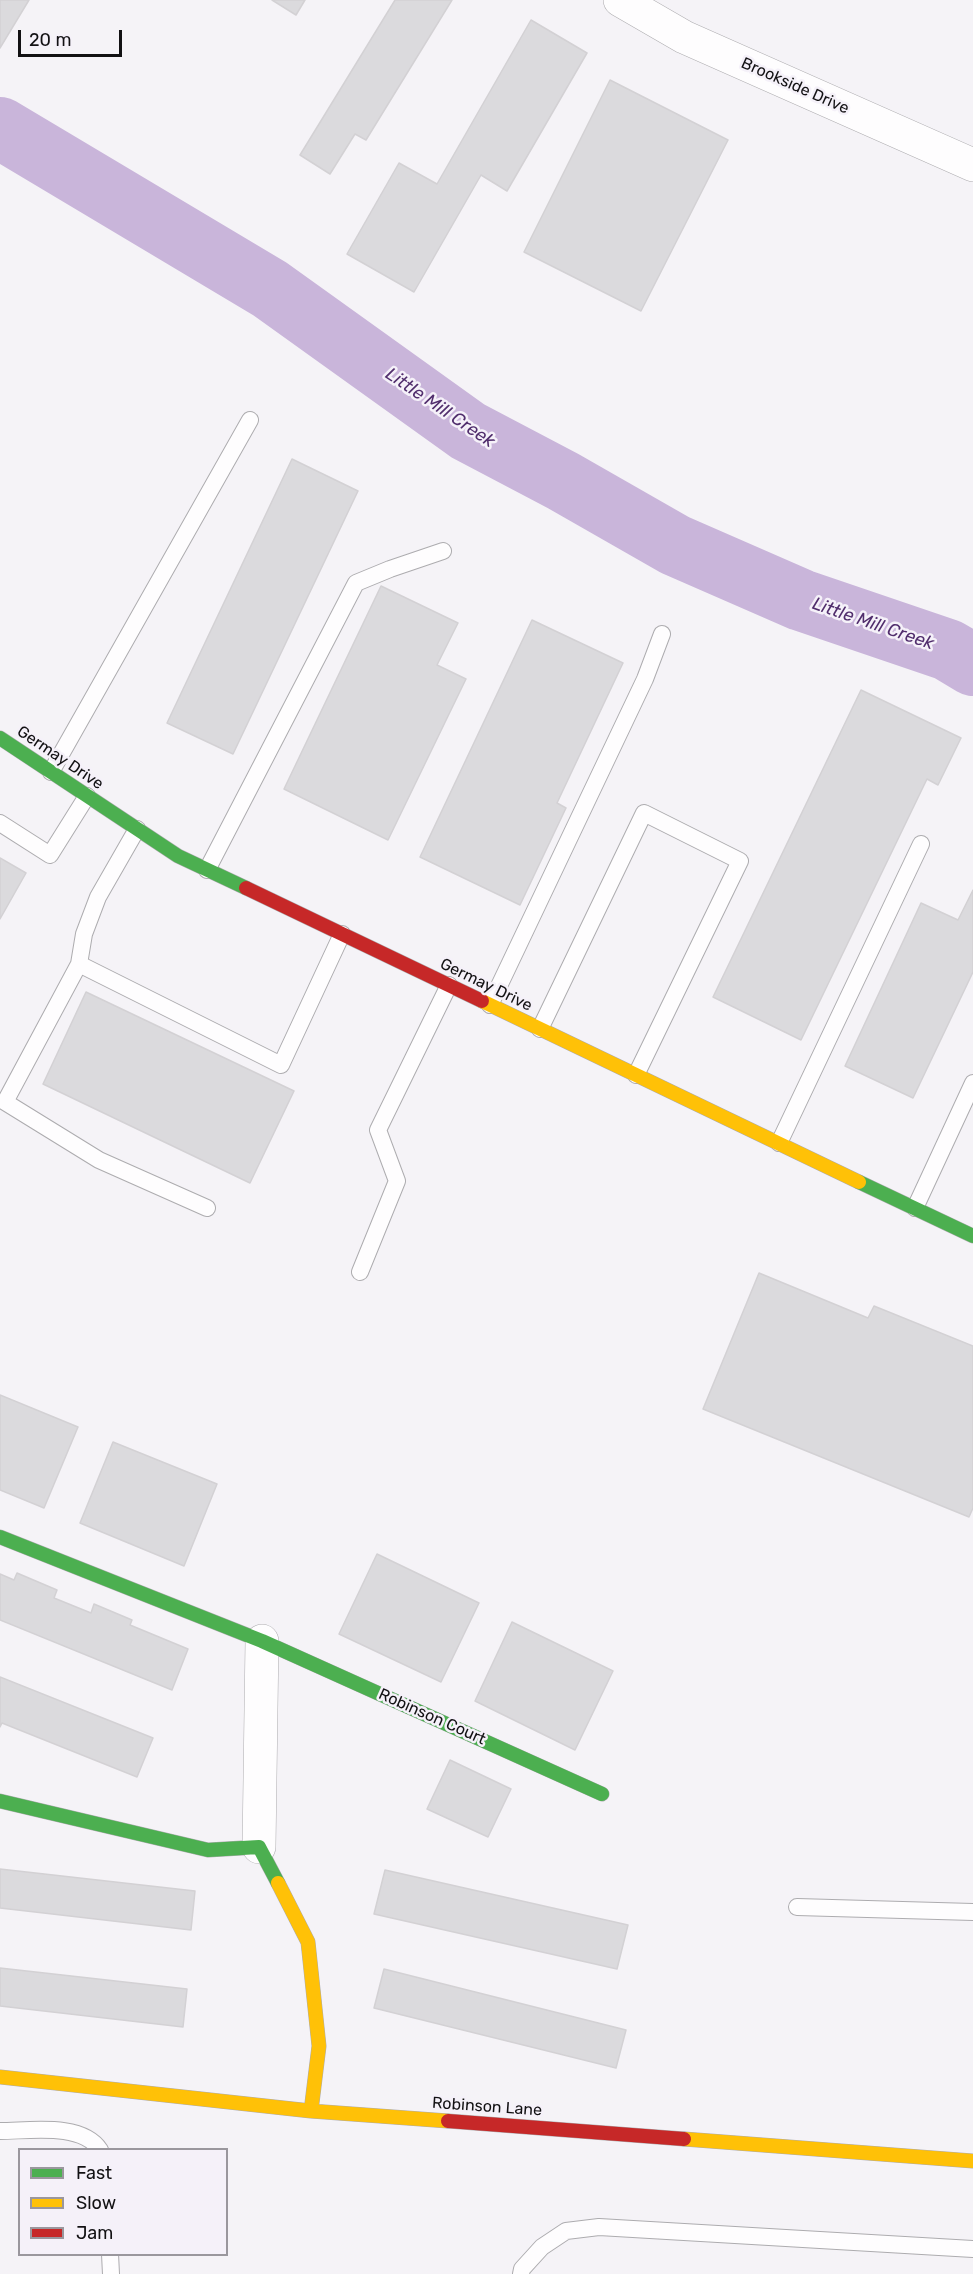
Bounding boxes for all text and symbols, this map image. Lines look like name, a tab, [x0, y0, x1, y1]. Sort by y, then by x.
scale bar	[21, 18, 124, 56]
text: 20 m	[29, 29, 71, 51]
street label: Brookside Drive	[738, 54, 852, 118]
water label: Little Mill Creek	[381, 363, 499, 453]
water label: Little Mill Creek	[809, 593, 937, 655]
street label: Germay Drive	[13, 722, 107, 794]
street label: Germay Drive	[437, 954, 535, 1016]
street label: Robinson Court	[375, 1685, 489, 1749]
street label: Robinson Lane	[431, 2094, 543, 2120]
legend	[18, 2148, 228, 2256]
text: Fast	[76, 2162, 112, 2184]
text: Slow	[76, 2192, 116, 2214]
text: Jam	[76, 2222, 113, 2244]

